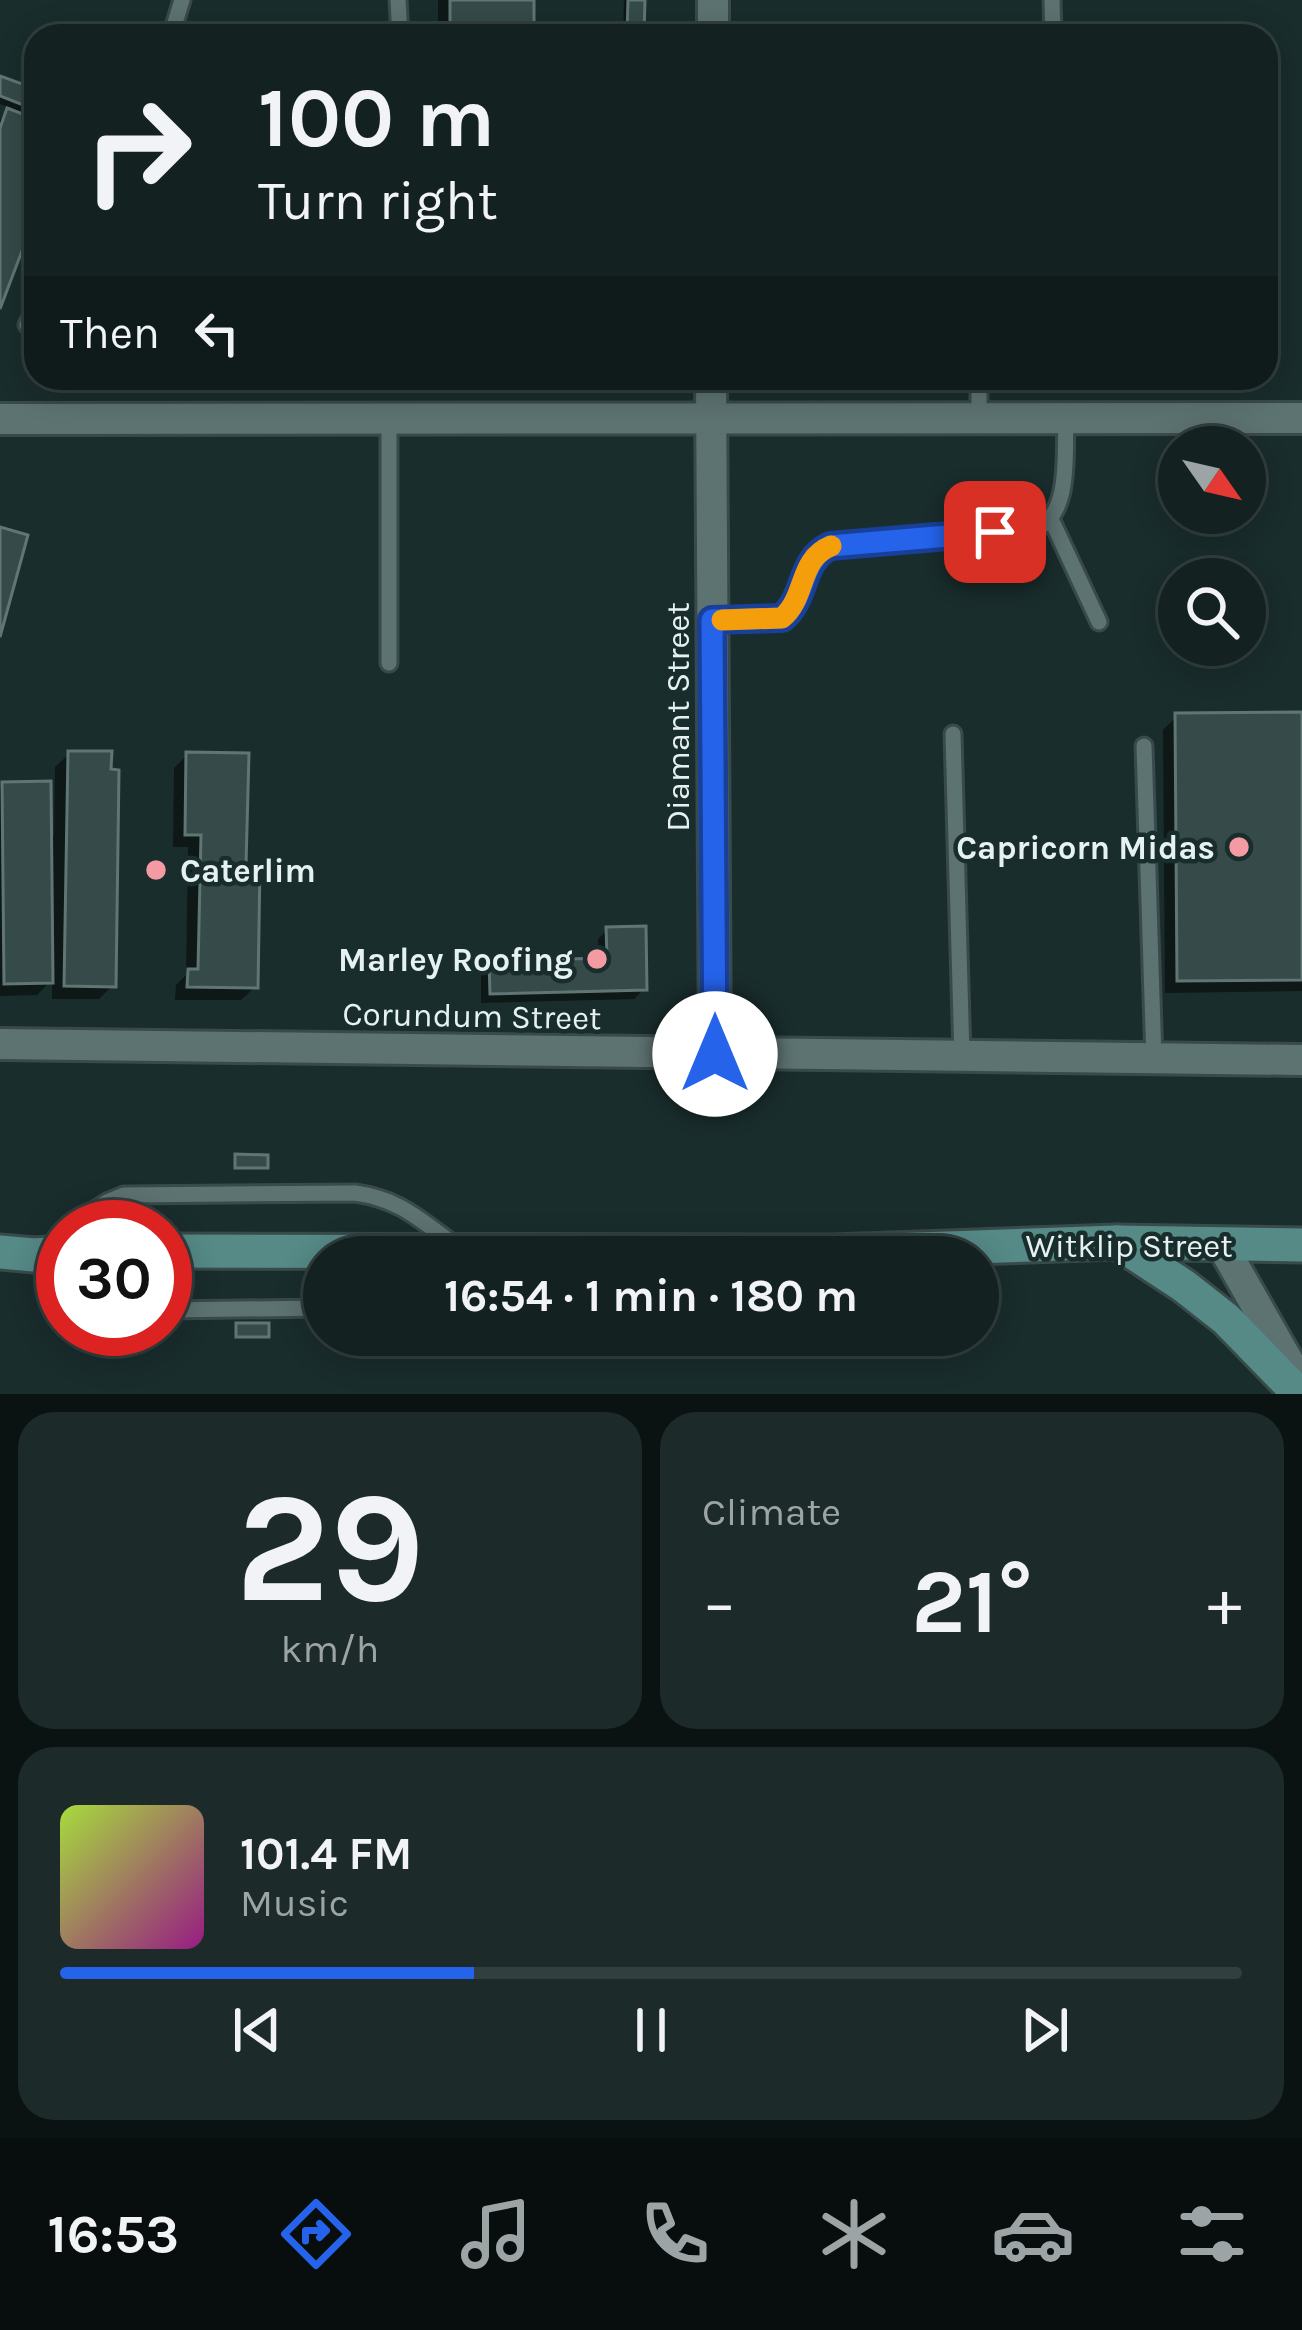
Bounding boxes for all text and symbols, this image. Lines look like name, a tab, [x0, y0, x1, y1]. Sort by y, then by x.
text: 100 m	[258, 69, 495, 167]
icon: right	[60, 72, 216, 228]
text: Turn right	[258, 169, 498, 233]
icon: left	[184, 300, 250, 366]
text: Then	[60, 307, 160, 359]
north arrow	[1158, 426, 1266, 534]
map controls	[1158, 426, 1266, 666]
pin	[944, 481, 1046, 583]
icon: arrive	[962, 499, 1028, 565]
button: search	[1158, 558, 1266, 666]
street label: Diamant Street	[659, 602, 697, 832]
place label: Capricorn Midas	[956, 829, 1215, 867]
marker: Capricorn Midas	[1226, 834, 1252, 860]
place label: Caterlim	[180, 852, 316, 890]
marker: Caterlim	[143, 857, 169, 883]
place label: Marley Roofing	[338, 941, 573, 979]
marker: Marley Roofing	[584, 946, 610, 972]
position arrow	[652, 991, 778, 1117]
street label: Corundum Street	[342, 995, 602, 1037]
speed limit sign: 30	[36, 1200, 192, 1356]
street label: Witklip Street	[1025, 1227, 1233, 1265]
text: 16:54 · 1 min · 180 m	[444, 1270, 858, 1322]
text: 29	[235, 1457, 425, 1639]
text: Climate	[702, 1489, 841, 1535]
text: 21°	[911, 1549, 1033, 1655]
text: −	[702, 1564, 737, 1642]
text: +	[1207, 1564, 1242, 1642]
text: km/h	[281, 1626, 379, 1672]
text: 101.4 FM	[240, 1828, 412, 1880]
text: Music	[240, 1880, 349, 1926]
icon: previous	[224, 1997, 290, 2063]
icon: pause	[618, 1997, 684, 2063]
icon: next	[1012, 1997, 1078, 2063]
icon: directions	[274, 2192, 358, 2276]
icon: music	[454, 2192, 538, 2276]
icon: phone	[633, 2192, 717, 2276]
icon: climate	[812, 2192, 896, 2276]
icon: car	[991, 2192, 1075, 2276]
icon: filters	[1170, 2192, 1254, 2276]
text: 16:53	[48, 2202, 179, 2266]

